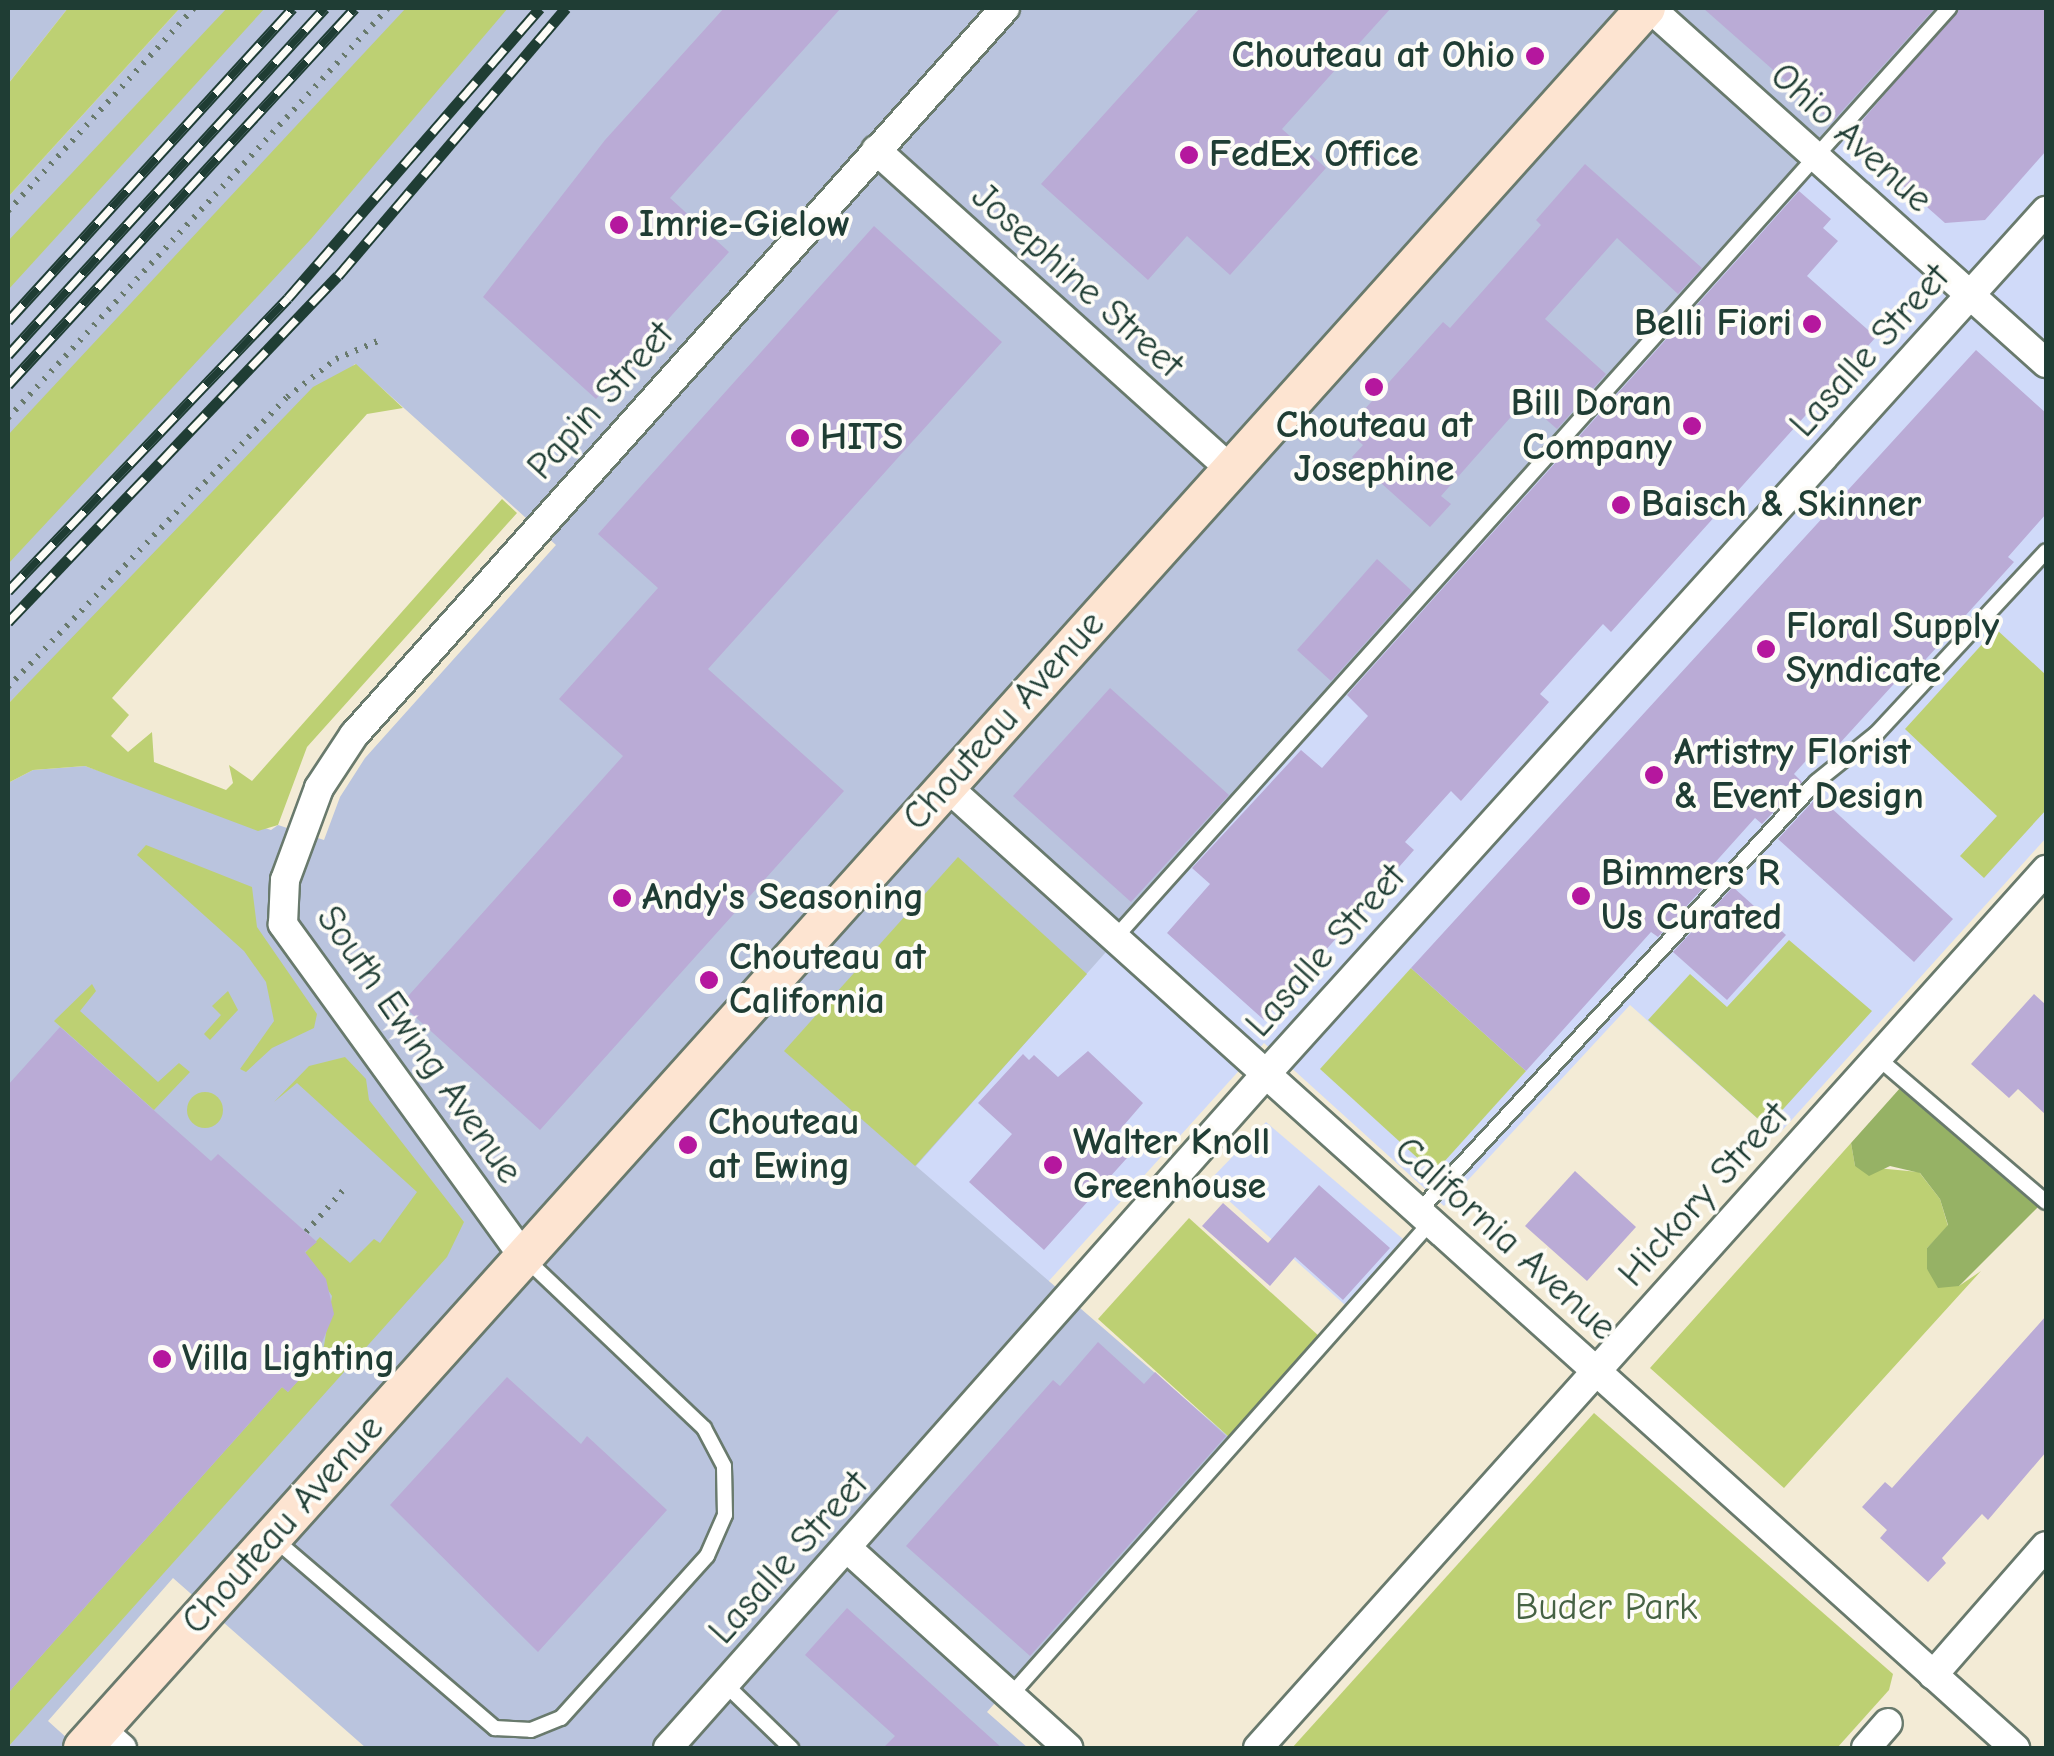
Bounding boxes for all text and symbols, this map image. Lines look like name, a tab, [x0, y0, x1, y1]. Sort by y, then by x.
place label: Chouteau at Ohio	[1232, 33, 1515, 79]
marker: Chouteau at Ohio	[1524, 45, 1546, 67]
street label: Ohio Avenue	[1761, 53, 1941, 223]
place label: FedEx Office	[1209, 132, 1419, 178]
marker: FedEx Office	[1178, 144, 1200, 166]
street label: Josephine Street	[962, 174, 1192, 388]
place label: Imrie-Gielow	[639, 202, 850, 248]
marker: Imrie-Gielow	[608, 214, 630, 236]
street label: Lasalle Street	[1781, 255, 1959, 447]
place label: Belli Fiori	[1634, 301, 1792, 347]
street label: Papin Street	[518, 313, 684, 489]
marker: Belli Fiori	[1801, 313, 1823, 335]
marker: Chouteau at Josephine	[1363, 376, 1385, 398]
place label: Bill Doran Company	[1511, 381, 1672, 470]
place label: Chouteau at Josephine	[1276, 403, 1472, 492]
place label: HITS	[820, 415, 903, 461]
marker: Bill Doran Company	[1681, 415, 1703, 437]
marker: HITS	[789, 427, 811, 449]
place label: Baisch & Skinner	[1641, 482, 1921, 528]
marker: Baisch & Skinner	[1610, 494, 1632, 516]
street label: Chouteau Avenue	[894, 602, 1114, 840]
place label: Floral Supply Syndicate	[1786, 604, 1999, 694]
marker: Floral Supply Syndicate	[1755, 638, 1777, 660]
place label: Artistry Florist & Event Design	[1674, 730, 1924, 819]
marker: Artistry Florist & Event Design	[1643, 764, 1665, 786]
place label: Bimmers R Us Curated	[1601, 851, 1782, 941]
street label: Lasalle Street	[1237, 855, 1415, 1047]
place label: Andy's Seasoning	[642, 875, 924, 921]
marker: Bimmers R Us Curated	[1570, 885, 1592, 907]
marker: Andy's Seasoning	[611, 887, 633, 909]
street label: South Ewing Avenue	[306, 897, 532, 1193]
place label: Chouteau at California	[729, 935, 926, 1024]
marker: Chouteau at California	[698, 969, 720, 991]
street label: Hickory Street	[1609, 1094, 1799, 1296]
place label: Chouteau at Ewing	[708, 1100, 859, 1190]
place label: Walter Knoll Greenhouse	[1073, 1120, 1270, 1210]
street label: California Avenue	[1385, 1127, 1625, 1351]
marker: Chouteau at Ewing	[677, 1134, 699, 1156]
marker: Walter Knoll Greenhouse	[1042, 1154, 1064, 1176]
place label: Villa Lighting	[182, 1336, 395, 1382]
marker: Villa Lighting	[151, 1348, 173, 1370]
street label: Chouteau Avenue	[173, 1406, 393, 1644]
street label: Lasalle Street	[700, 1462, 878, 1654]
park label: Buder Park	[1515, 1585, 1697, 1631]

